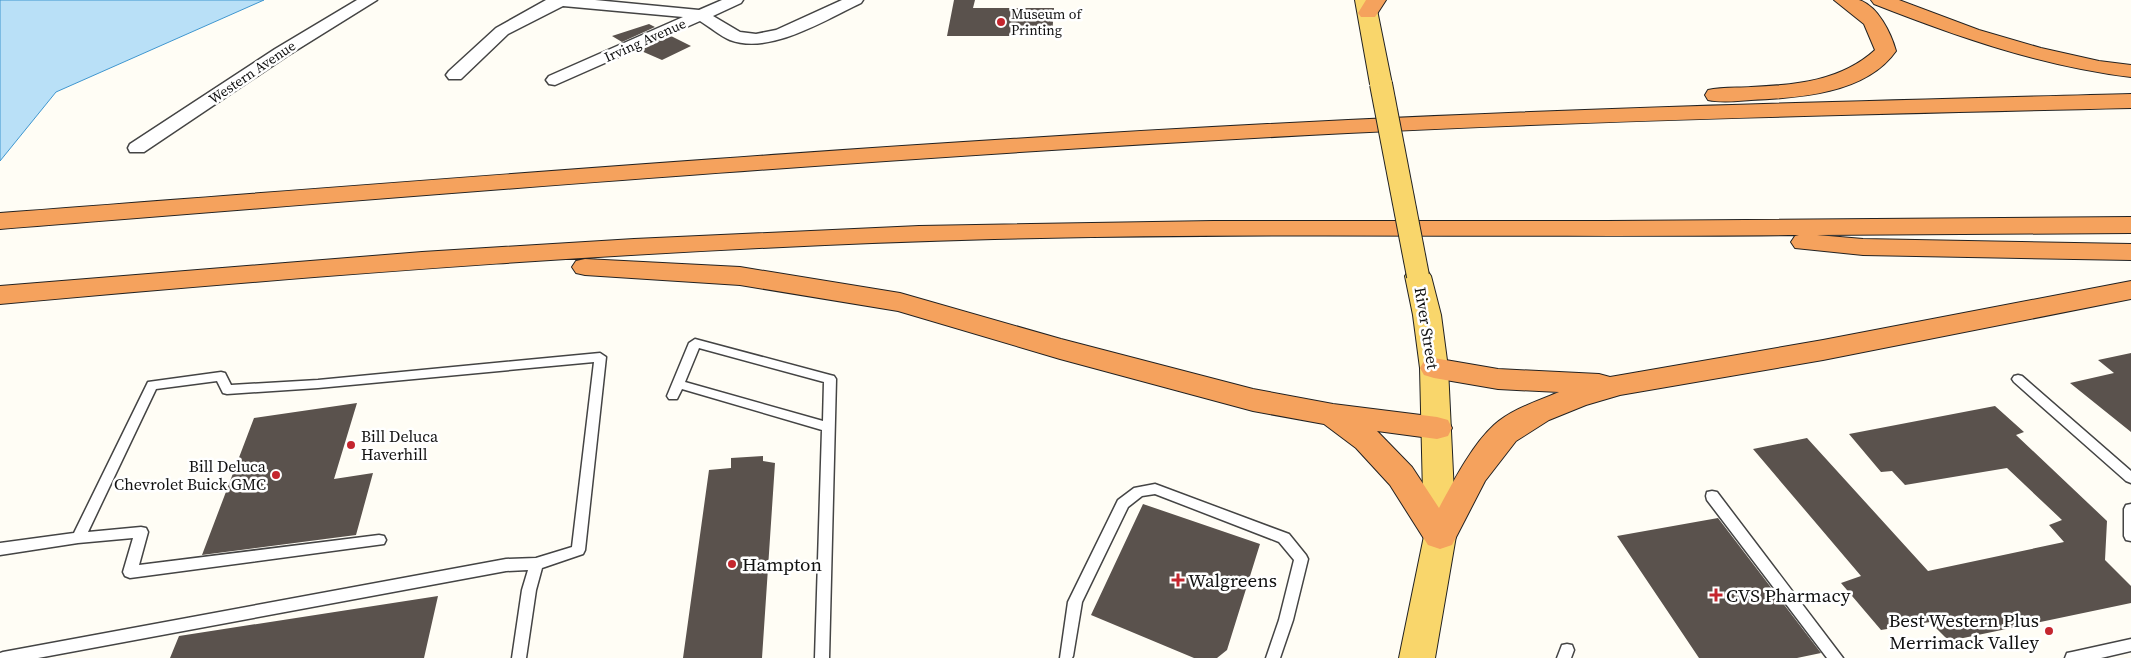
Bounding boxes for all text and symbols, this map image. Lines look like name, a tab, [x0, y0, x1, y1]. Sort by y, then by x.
place label: Museum of Printing	[1011, 4, 1082, 40]
street label: Irving Avenue	[601, 13, 689, 67]
marker: Museum of Printing	[995, 16, 1007, 28]
street label: Western Avenue	[205, 35, 299, 109]
street label: River Street	[1410, 285, 1444, 371]
place label: Bill Deluca Haverhill	[361, 425, 439, 465]
marker: Bill Deluca Haverhill	[345, 439, 357, 451]
place label: Bill Deluca Chevrolet Buick GMC	[114, 455, 267, 495]
marker: Bill Deluca Chevrolet Buick GMC	[270, 469, 282, 481]
place label: Hampton	[742, 551, 822, 577]
marker: Hampton	[726, 558, 738, 570]
place label: Walgreens	[1188, 567, 1277, 593]
marker: Walgreens	[1172, 574, 1184, 586]
place label: CVS Pharmacy	[1726, 582, 1851, 608]
marker: CVS Pharmacy	[1710, 589, 1722, 601]
place label: Best Western Plus Merrimack Valley	[1888, 607, 2039, 655]
marker: Best Western Plus Merrimack Valley	[2043, 625, 2055, 637]

